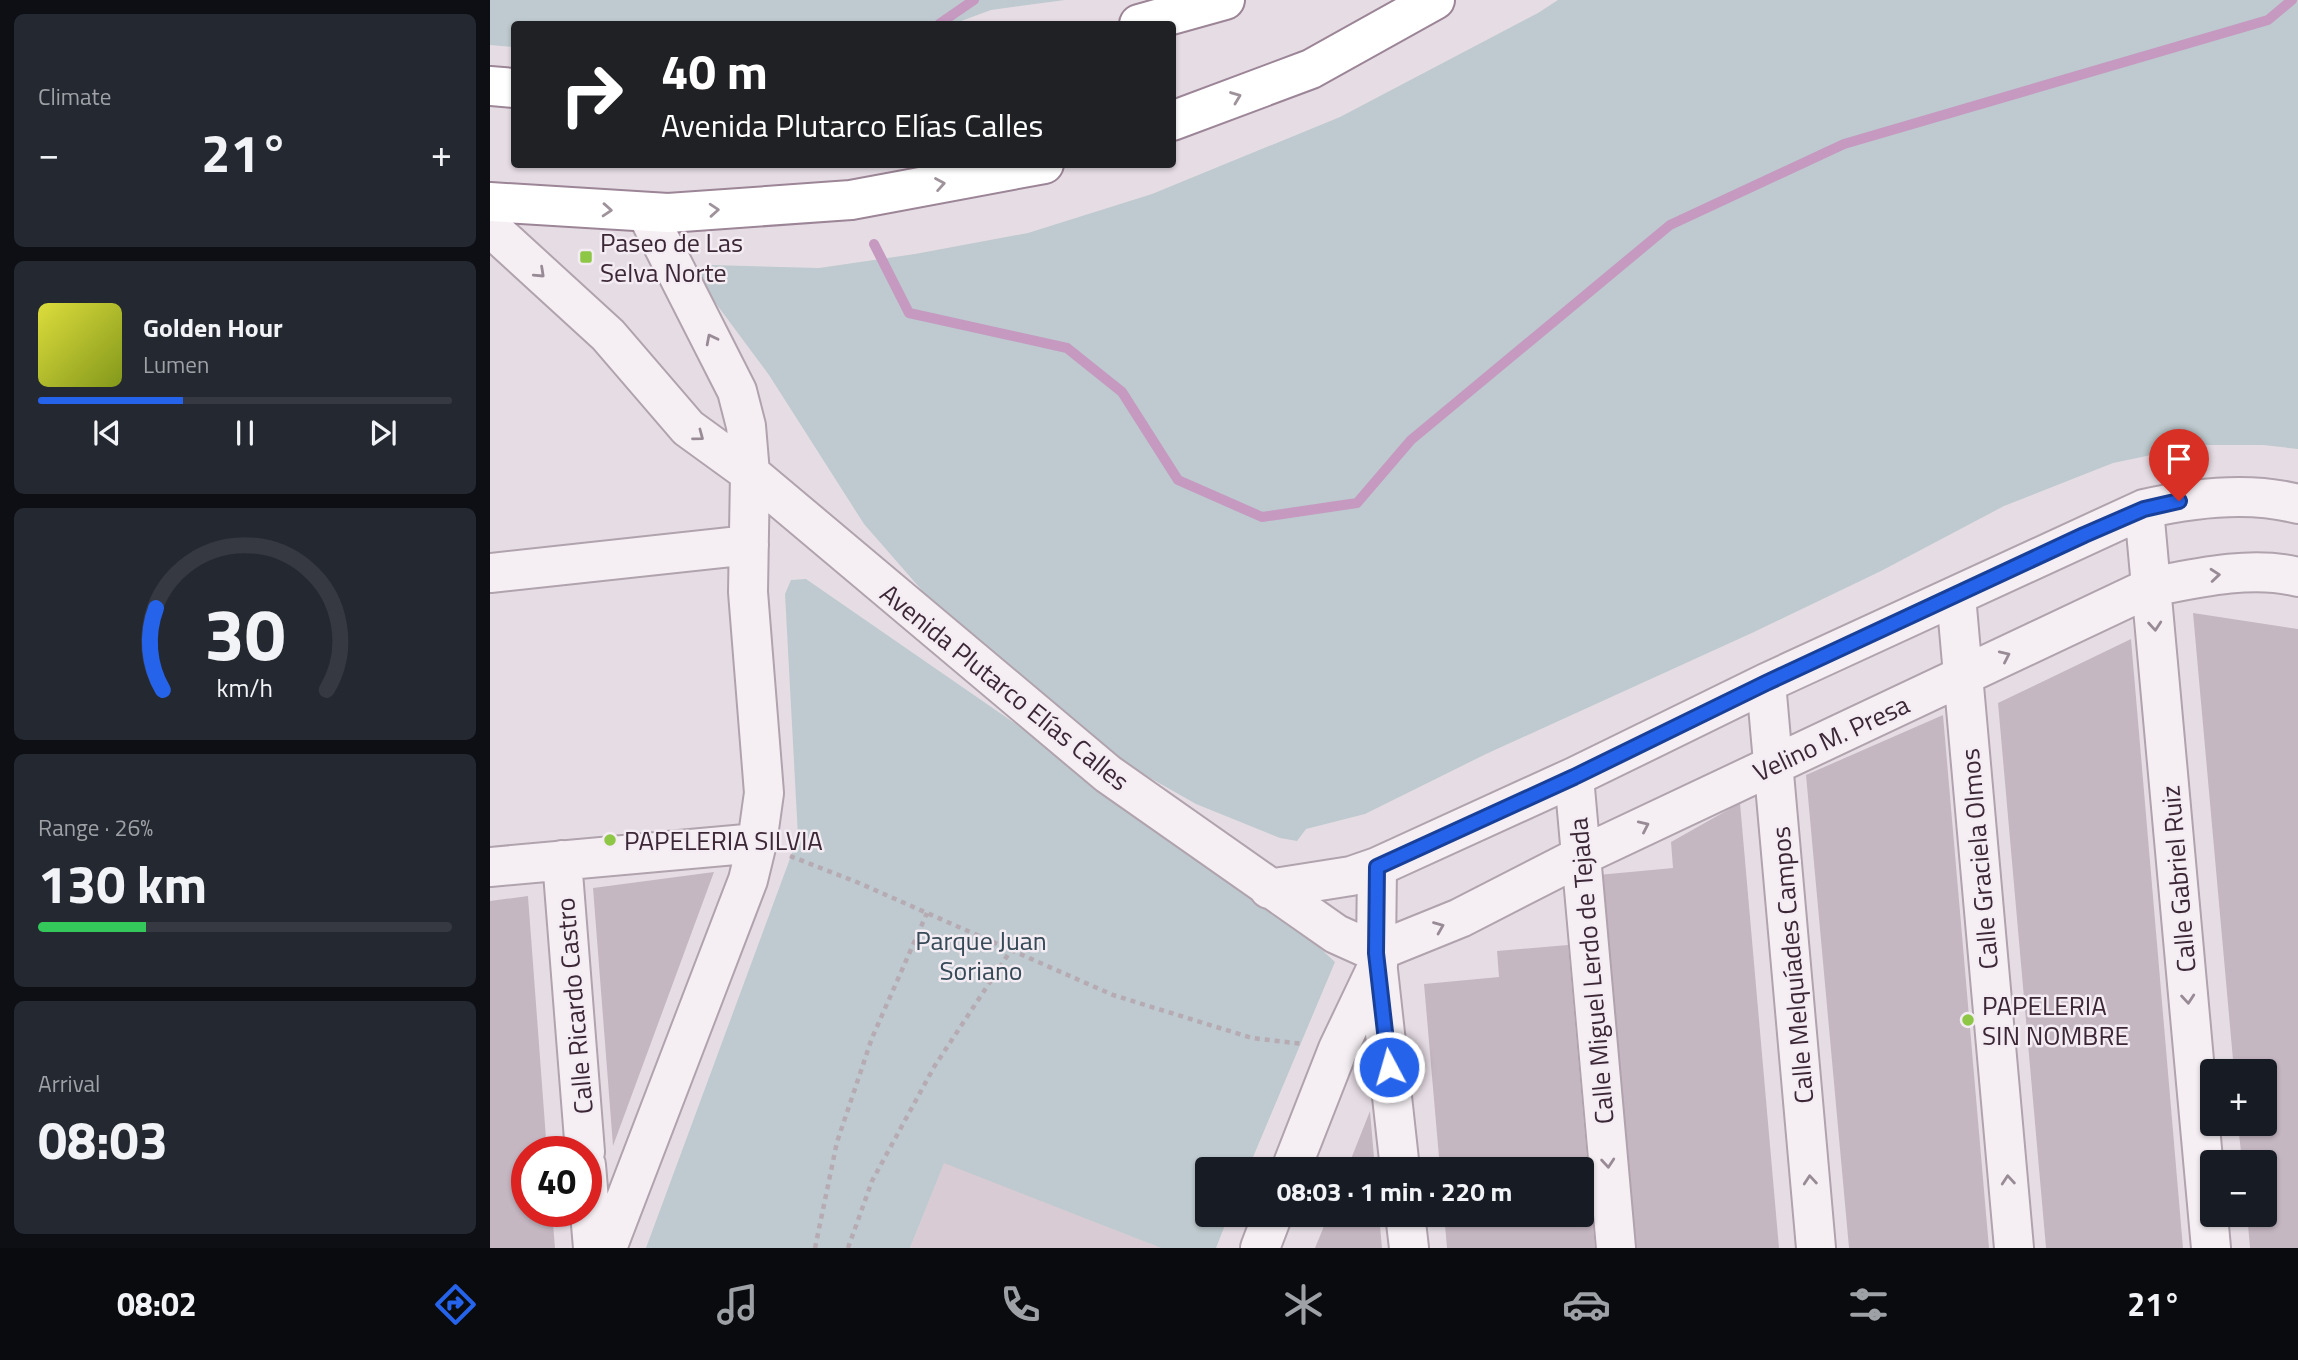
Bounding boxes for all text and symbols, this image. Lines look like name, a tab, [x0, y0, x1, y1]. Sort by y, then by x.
text: 40 m	[661, 33, 768, 108]
icon: right	[546, 49, 637, 140]
text: Climate	[38, 79, 111, 114]
one-way arrow	[1230, 91, 1242, 105]
text: Avenida Plutarco Elías Calles	[661, 101, 1043, 149]
text: 21°	[201, 113, 289, 192]
text: −	[38, 124, 59, 182]
text: +	[431, 124, 452, 182]
one-way arrow	[934, 177, 946, 192]
one-way arrow	[602, 202, 613, 217]
one-way arrow	[709, 203, 720, 218]
place label: Paseo de Las Selva Norte	[600, 223, 743, 292]
marker: Paseo de Las Selva Norte	[578, 249, 594, 265]
one-way arrow	[532, 265, 545, 277]
text: Golden Hour	[143, 308, 283, 347]
one-way arrow	[705, 334, 719, 346]
text: Lumen	[143, 347, 209, 382]
icon: previous	[88, 414, 126, 452]
icon: pause	[226, 414, 264, 452]
icon: next	[364, 414, 402, 452]
one-way arrow	[691, 427, 703, 440]
pin	[2149, 429, 2209, 501]
icon: arrive	[2160, 440, 2198, 478]
one-way arrow	[2210, 568, 2221, 583]
street label: Avenida Plutarco Elías Calles	[872, 574, 1138, 800]
text: 30	[204, 578, 286, 688]
one-way arrow	[2147, 621, 2162, 632]
one-way arrow	[1997, 651, 2010, 665]
text: km/h	[217, 669, 273, 707]
street label: Velino M. Presa	[1747, 685, 1915, 791]
street label: Calle Graciela Olmos	[1950, 747, 2008, 971]
street label: Calle Gabriel Ruiz	[2150, 784, 2206, 974]
text: Range · 26%	[38, 810, 153, 845]
street label: Calle Miguel Lerdo de Tejada	[1558, 816, 1624, 1126]
place label: PAPELERIA SILVIA	[624, 821, 823, 860]
one-way arrow	[1636, 821, 1649, 835]
street label: Calle Melquíades Campos	[1760, 825, 1824, 1105]
marker: PAPELERIA SILVIA	[602, 832, 618, 848]
text: 130 km	[38, 844, 207, 923]
street label: Calle Ricardo Castro	[545, 896, 603, 1116]
park label: Parque Juan Soriano	[915, 921, 1047, 990]
one-way arrow	[1433, 921, 1445, 935]
place label: PAPELERIA SIN NOMBRE	[1982, 986, 2129, 1055]
one-way arrow	[2180, 994, 2195, 1005]
marker: PAPELERIA SIN NOMBRE	[1960, 1012, 1976, 1028]
position arrow	[1352, 1030, 1426, 1104]
map controls	[2200, 1059, 2277, 1227]
button: +	[2200, 1059, 2277, 1136]
text: Arrival	[38, 1066, 100, 1101]
text: 08:03	[38, 1100, 168, 1179]
speed limit sign: 40	[511, 1136, 602, 1227]
button: −	[2200, 1150, 2277, 1227]
one-way arrow	[1600, 1157, 1615, 1168]
text: 08:03 · 1 min · 220 m	[1277, 1172, 1512, 1211]
one-way arrow	[1803, 1174, 1818, 1185]
one-way arrow	[2001, 1174, 2016, 1185]
text: 08:02	[117, 1280, 197, 1328]
icon: directions	[431, 1280, 480, 1329]
icon: music	[713, 1280, 762, 1329]
icon: phone	[996, 1280, 1045, 1329]
icon: climate	[1279, 1280, 1328, 1329]
icon: car	[1562, 1280, 1611, 1329]
icon: filters	[1844, 1280, 1893, 1329]
text: 21°	[2127, 1280, 2181, 1328]

